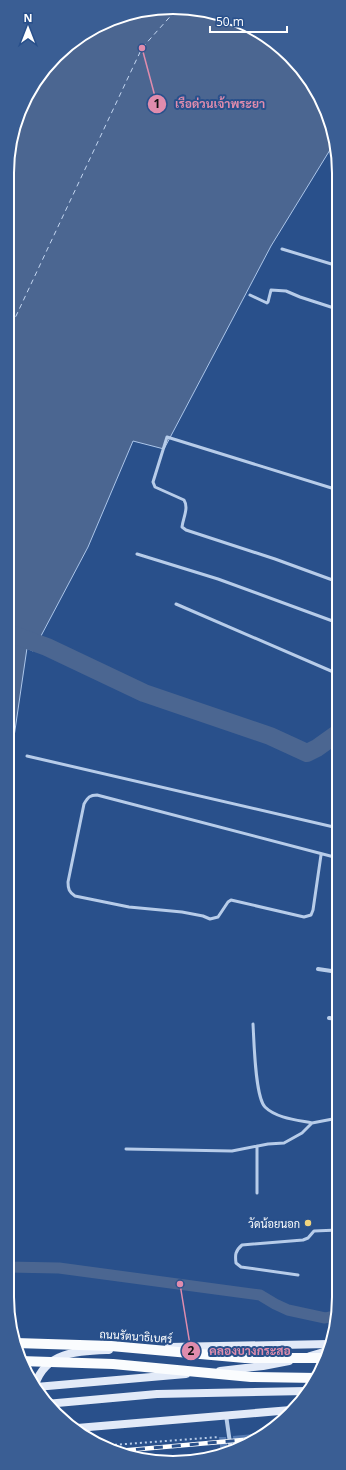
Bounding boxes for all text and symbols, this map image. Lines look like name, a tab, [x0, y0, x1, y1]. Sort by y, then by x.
north arrow	[8, 8, 48, 48]
scale bar	[210, 8, 287, 34]
text: N	[24, 10, 32, 25]
text: 50 m	[216, 13, 244, 30]
callout: เรือด่วนเจ้าพระยา	[147, 92, 273, 116]
text: 1	[154, 95, 160, 112]
text: เรือด่วนเจ้าพระยา	[175, 95, 265, 112]
place label: วัดน้อยนอก	[248, 1216, 300, 1231]
marker: วัดน้อยนอก	[303, 1218, 313, 1228]
street label: ถนนรัตนาธิเบศร์	[99, 1326, 173, 1346]
callout: คลองบางกระสอ	[181, 1339, 298, 1363]
text: 2	[188, 1342, 195, 1359]
text: คลองบางกระสอ	[209, 1342, 291, 1359]

